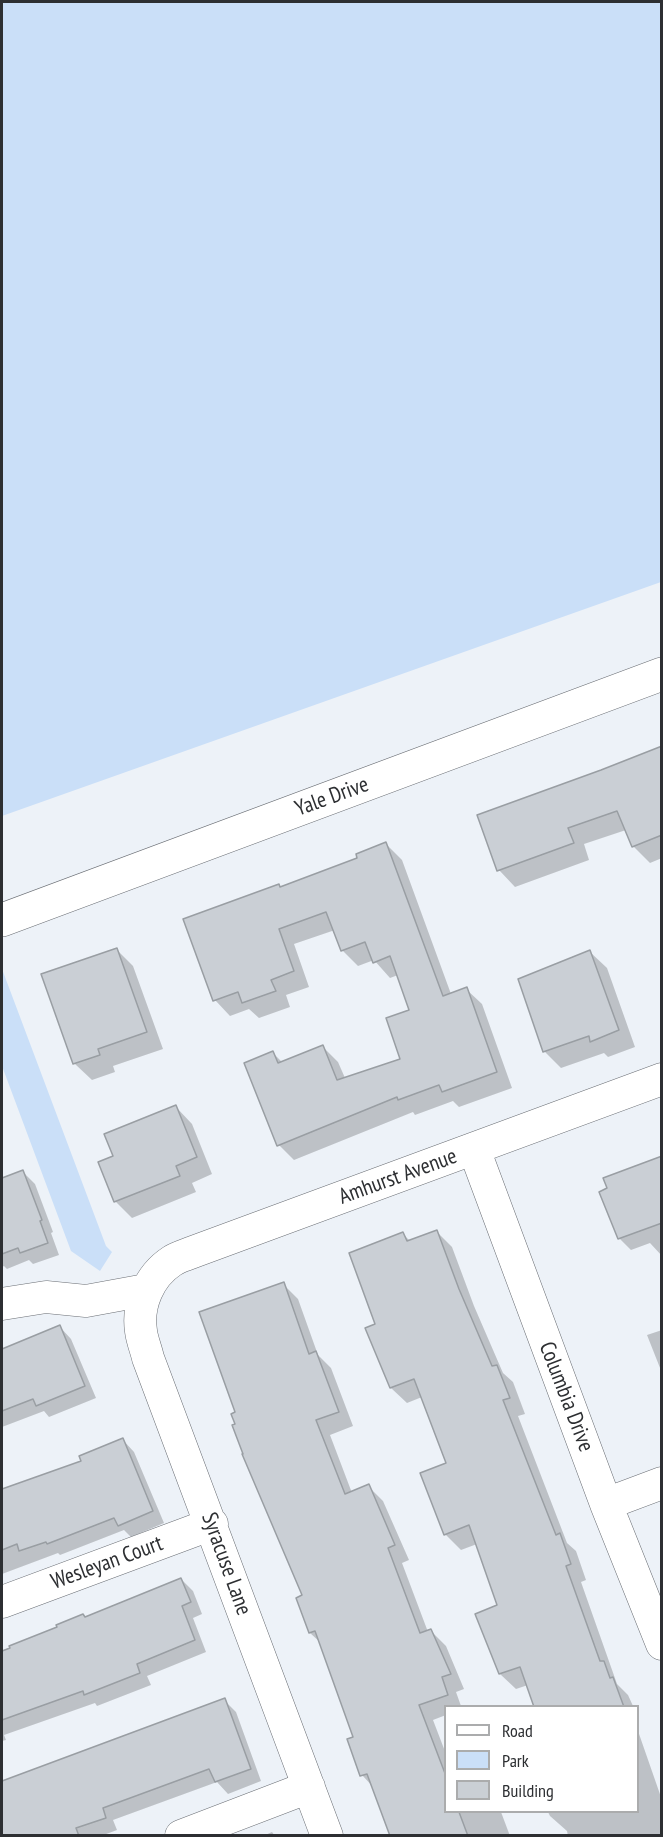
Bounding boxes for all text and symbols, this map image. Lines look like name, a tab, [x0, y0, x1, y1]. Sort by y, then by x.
street label: Yale Drive	[292, 772, 372, 822]
street label: Amhurst Avenue	[335, 1143, 461, 1211]
street label: Columbia Drive	[533, 1338, 599, 1456]
street label: Syracuse Lane	[195, 1509, 257, 1619]
street label: Wesleyan Court	[48, 1531, 166, 1595]
legend	[444, 1705, 639, 1813]
text: Road	[502, 1719, 533, 1742]
text: Park	[502, 1749, 529, 1772]
text: Building	[502, 1779, 554, 1802]

